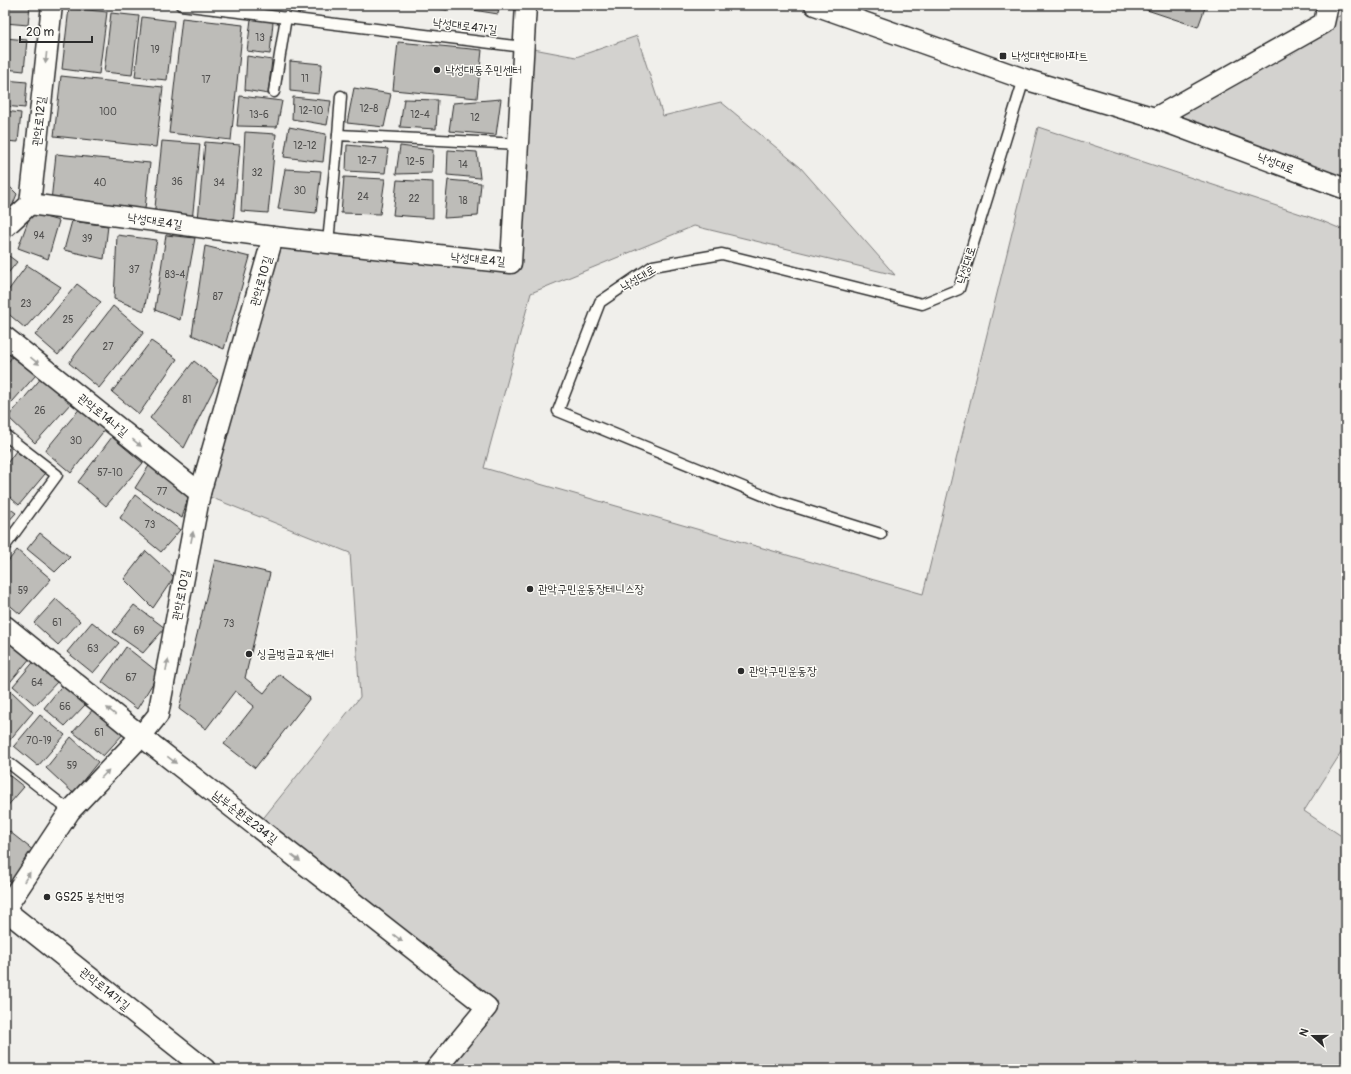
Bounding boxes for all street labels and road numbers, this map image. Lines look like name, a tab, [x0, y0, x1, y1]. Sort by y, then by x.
street label: 낙성대로4가길	[432, 15, 498, 38]
street label: 관악로12길	[29, 95, 50, 147]
street label: 낙성대로	[1255, 150, 1297, 177]
street label: 낙성대로4길	[127, 210, 184, 233]
street label: 낙성대로	[954, 244, 979, 286]
street label: 낙성대로4길	[450, 250, 506, 269]
street label: 관악로10길	[247, 254, 276, 308]
street label: 낙성대로	[618, 262, 659, 295]
street label: 관악로14나길	[75, 391, 131, 440]
street label: 관악로10길	[169, 568, 194, 622]
street label: 남부순환로234길	[209, 787, 280, 848]
street label: 관악로14가길	[77, 965, 133, 1014]

